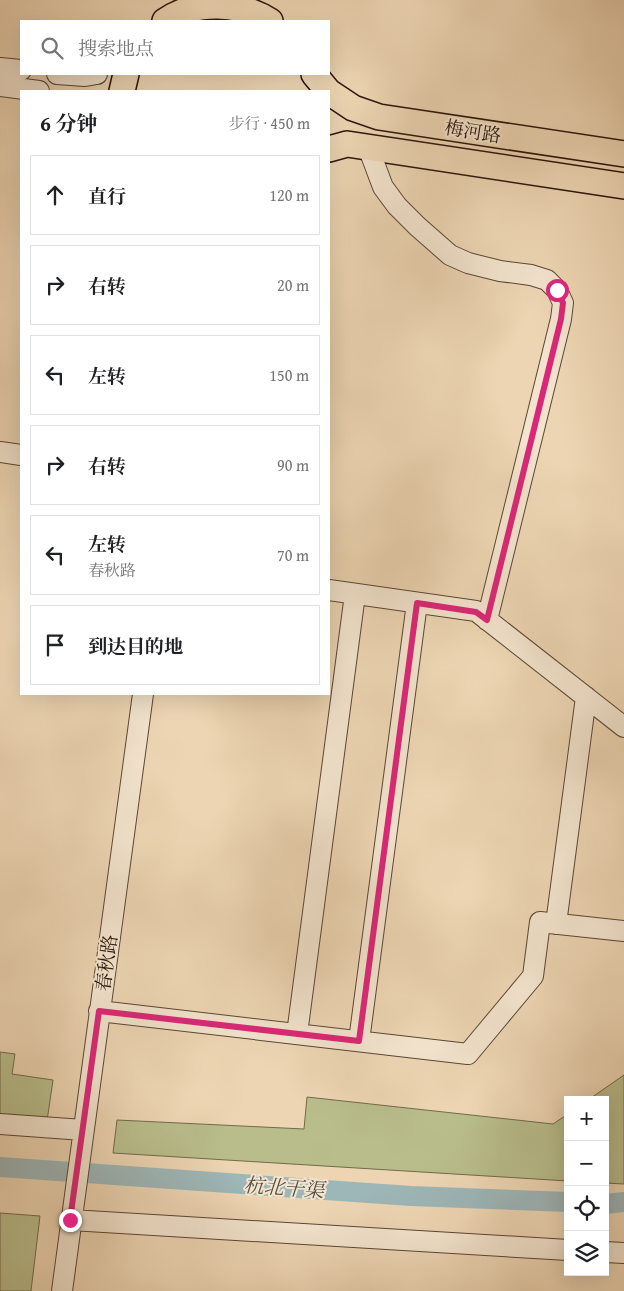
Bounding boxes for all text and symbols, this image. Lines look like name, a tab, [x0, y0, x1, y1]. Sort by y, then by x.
search box	[20, 20, 330, 75]
icon: search	[38, 34, 66, 62]
text: 搜索地点	[78, 34, 154, 62]
text: 6 分钟	[40, 108, 98, 139]
text: 步行 · 450 m	[229, 111, 310, 135]
street label: 梅河路	[443, 113, 503, 149]
icon: ahead	[41, 181, 69, 209]
text: 直行	[88, 182, 126, 210]
text: 120 m	[269, 183, 309, 207]
icon: right	[41, 271, 69, 299]
text: 右转	[88, 272, 126, 300]
text: 20 m	[277, 273, 309, 297]
route start	[546, 279, 569, 302]
icon: left	[41, 361, 69, 389]
text: 左转	[88, 362, 126, 390]
text: 150 m	[269, 363, 309, 387]
icon: right	[41, 451, 69, 479]
text: 右转	[88, 452, 126, 480]
text: 90 m	[277, 453, 309, 477]
text: 左转	[88, 530, 126, 558]
icon: left	[41, 541, 69, 569]
text: 70 m	[277, 543, 309, 567]
text: 春秋路	[88, 558, 136, 582]
icon: arrive	[41, 631, 69, 659]
text: 到达目的地	[88, 632, 183, 660]
street label: 春秋路	[88, 933, 124, 993]
map controls	[564, 1096, 609, 1276]
button: +	[564, 1096, 609, 1141]
button: −	[564, 1141, 609, 1186]
water label: 杭北干渠	[243, 1170, 328, 1204]
button: locate	[564, 1186, 609, 1231]
route end	[59, 1209, 82, 1232]
button: layers	[564, 1231, 609, 1276]

